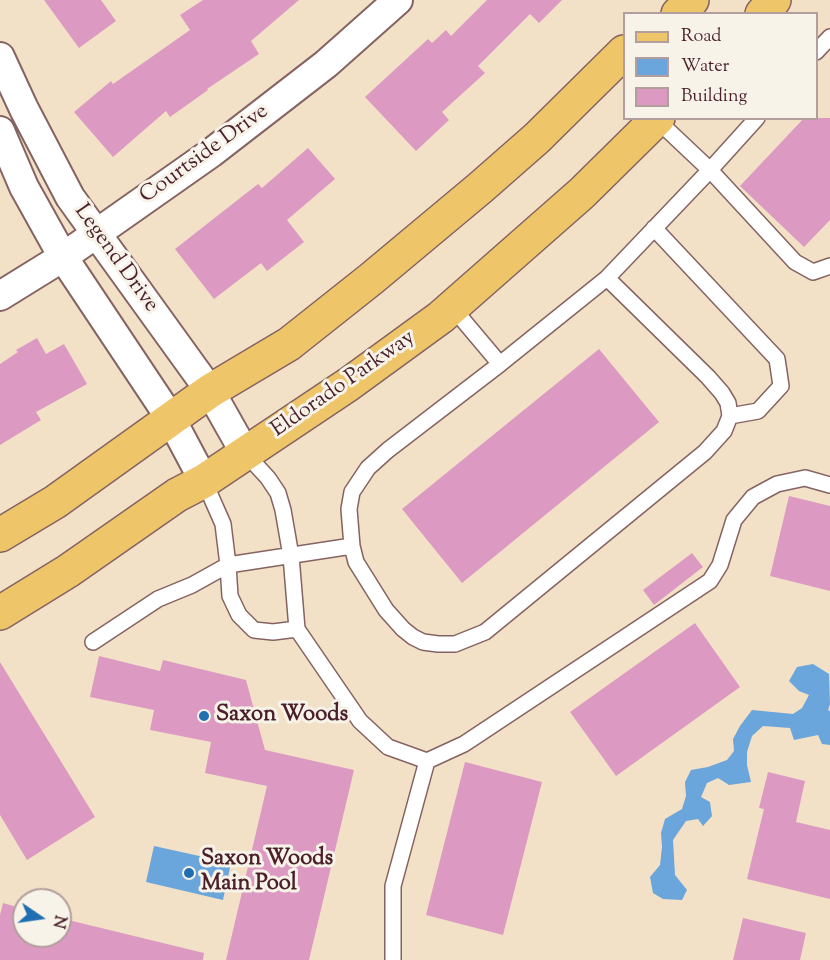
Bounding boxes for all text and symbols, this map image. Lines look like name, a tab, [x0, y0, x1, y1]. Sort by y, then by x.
legend	[623, 12, 818, 120]
text: Road	[681, 24, 721, 50]
text: Water	[681, 54, 729, 80]
text: Building	[681, 84, 747, 110]
street label: Courtside Drive	[136, 100, 274, 210]
street label: Legend Drive	[67, 200, 163, 318]
street label: Eldorado Parkway	[267, 326, 421, 444]
place label: Saxon Woods	[216, 703, 348, 729]
marker: Saxon Woods	[197, 709, 211, 723]
place label: Saxon Woods Main Pool	[201, 847, 333, 898]
marker: Saxon Woods Main Pool	[182, 866, 196, 880]
north arrow	[12, 888, 72, 948]
text: N	[45, 913, 71, 931]

